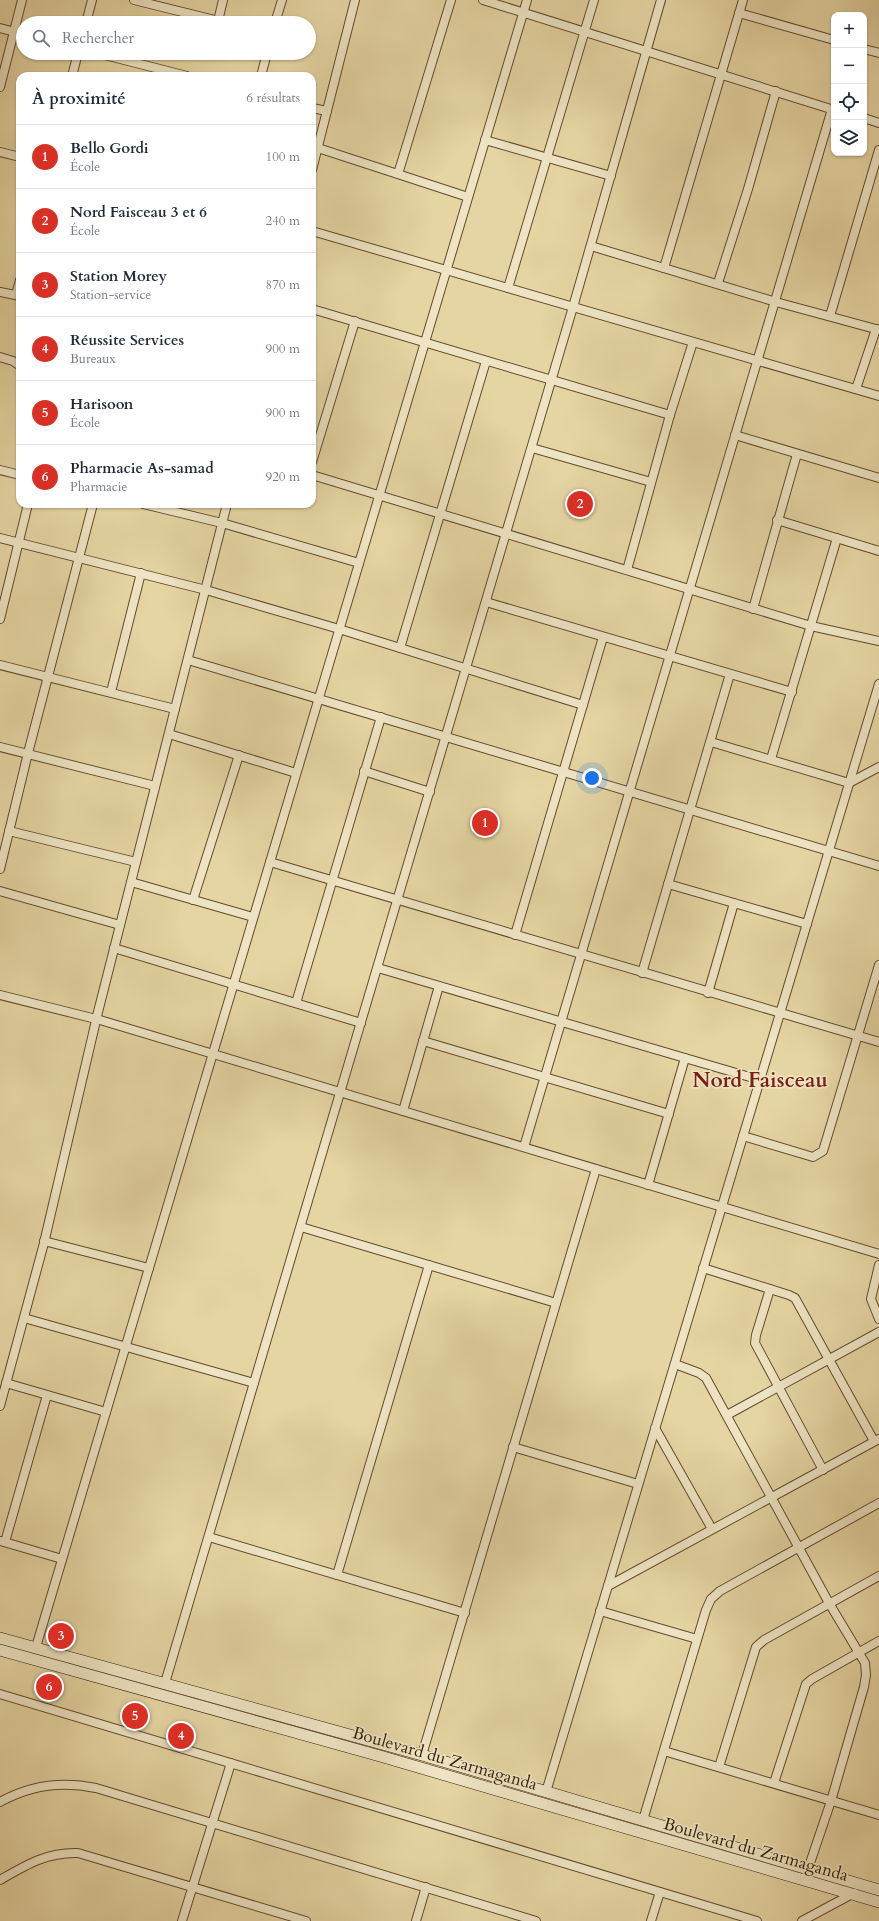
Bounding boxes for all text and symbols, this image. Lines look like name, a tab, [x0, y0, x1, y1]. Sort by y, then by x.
map controls	[831, 12, 867, 156]
button: +	[831, 12, 867, 48]
search box	[16, 16, 316, 60]
icon: search	[30, 27, 52, 49]
text: Rechercher	[62, 28, 134, 48]
button: −	[831, 48, 867, 84]
button: locate	[831, 84, 867, 120]
text: À proximité	[32, 87, 126, 110]
text: 6 résultats	[246, 89, 300, 107]
button: layers	[831, 120, 867, 156]
text: Bello Gordi	[70, 138, 148, 158]
text: 1	[42, 148, 48, 166]
text: 100 m	[266, 148, 300, 166]
text: École	[70, 158, 100, 176]
text: Nord Faisceau 3 et 6	[70, 202, 207, 222]
text: 2	[42, 212, 48, 230]
text: 240 m	[266, 212, 300, 230]
text: École	[70, 222, 100, 240]
text: Station Morey	[70, 266, 167, 286]
text: 3	[42, 276, 48, 294]
text: 870 m	[266, 276, 300, 294]
text: Station-service	[70, 286, 151, 304]
text: Réussite Services	[70, 330, 184, 350]
text: 4	[42, 340, 48, 358]
text: 900 m	[266, 340, 300, 358]
text: Bureaux	[70, 350, 116, 368]
text: Harisoon	[70, 394, 134, 414]
text: 5	[42, 404, 48, 422]
text: 900 m	[266, 404, 300, 422]
text: École	[70, 414, 100, 432]
text: Pharmacie As-samad	[70, 458, 214, 478]
text: 6	[42, 468, 48, 486]
text: 920 m	[266, 468, 300, 486]
text: Pharmacie	[70, 478, 127, 496]
pin: 2	[567, 489, 593, 519]
your location	[582, 768, 602, 788]
pin: 1	[472, 808, 498, 838]
district label: Nord Faisceau	[692, 1066, 828, 1095]
pin: 3	[48, 1621, 74, 1651]
pin: 6	[36, 1672, 62, 1702]
pin: 5	[122, 1701, 148, 1731]
pin: 4	[168, 1721, 194, 1751]
street label: Boulevard du Zarmaganda	[350, 1721, 541, 1796]
street label: Boulevard du Zarmaganda	[661, 1812, 852, 1887]

